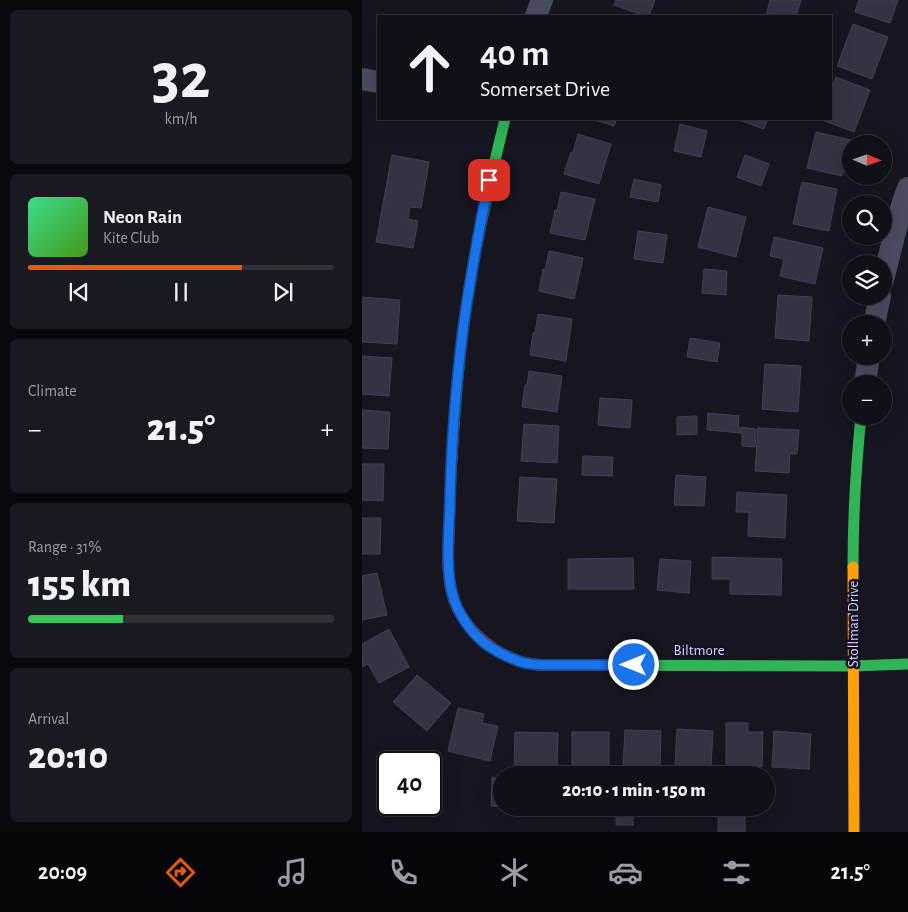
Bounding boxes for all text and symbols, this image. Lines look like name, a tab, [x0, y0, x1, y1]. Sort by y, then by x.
icon: ahead	[397, 35, 462, 100]
text: 40 m	[480, 37, 549, 72]
text: 32	[152, 45, 210, 110]
text: Somerset Drive	[480, 78, 610, 100]
text: km/h	[164, 111, 198, 127]
north arrow	[842, 135, 892, 185]
map controls	[842, 135, 892, 425]
pin	[468, 159, 510, 201]
icon: arrive	[475, 166, 503, 194]
button: search	[842, 195, 892, 245]
text: Neon Rain	[103, 208, 182, 227]
text: Kite Club	[103, 230, 159, 246]
button: layers	[842, 255, 892, 305]
icon: previous	[65, 278, 93, 306]
icon: pause	[167, 278, 195, 306]
icon: next	[269, 278, 297, 306]
button: +	[842, 315, 892, 365]
button: −	[842, 375, 892, 425]
text: Climate	[28, 383, 77, 399]
text: 21.5°	[147, 410, 215, 448]
text: −	[28, 416, 41, 444]
text: +	[321, 416, 334, 444]
text: Range · 31%	[28, 539, 101, 555]
text: 155 km	[28, 566, 131, 604]
street label: Stollman Drive	[846, 581, 861, 667]
position arrow	[607, 638, 659, 690]
street label: Biltmore	[673, 643, 725, 658]
text: Arrival	[28, 711, 69, 727]
text: 20:10	[28, 738, 108, 776]
speed limit sign: 40	[377, 751, 442, 816]
text: 20:10 · 1 min · 150 m	[562, 781, 706, 800]
icon: directions	[163, 855, 198, 890]
icon: music	[275, 855, 310, 890]
icon: phone	[386, 855, 421, 890]
icon: climate	[497, 855, 532, 890]
icon: car	[608, 855, 643, 890]
icon: filters	[719, 855, 754, 890]
text: 20:09	[38, 861, 87, 883]
text: 21.5°	[831, 861, 870, 883]

